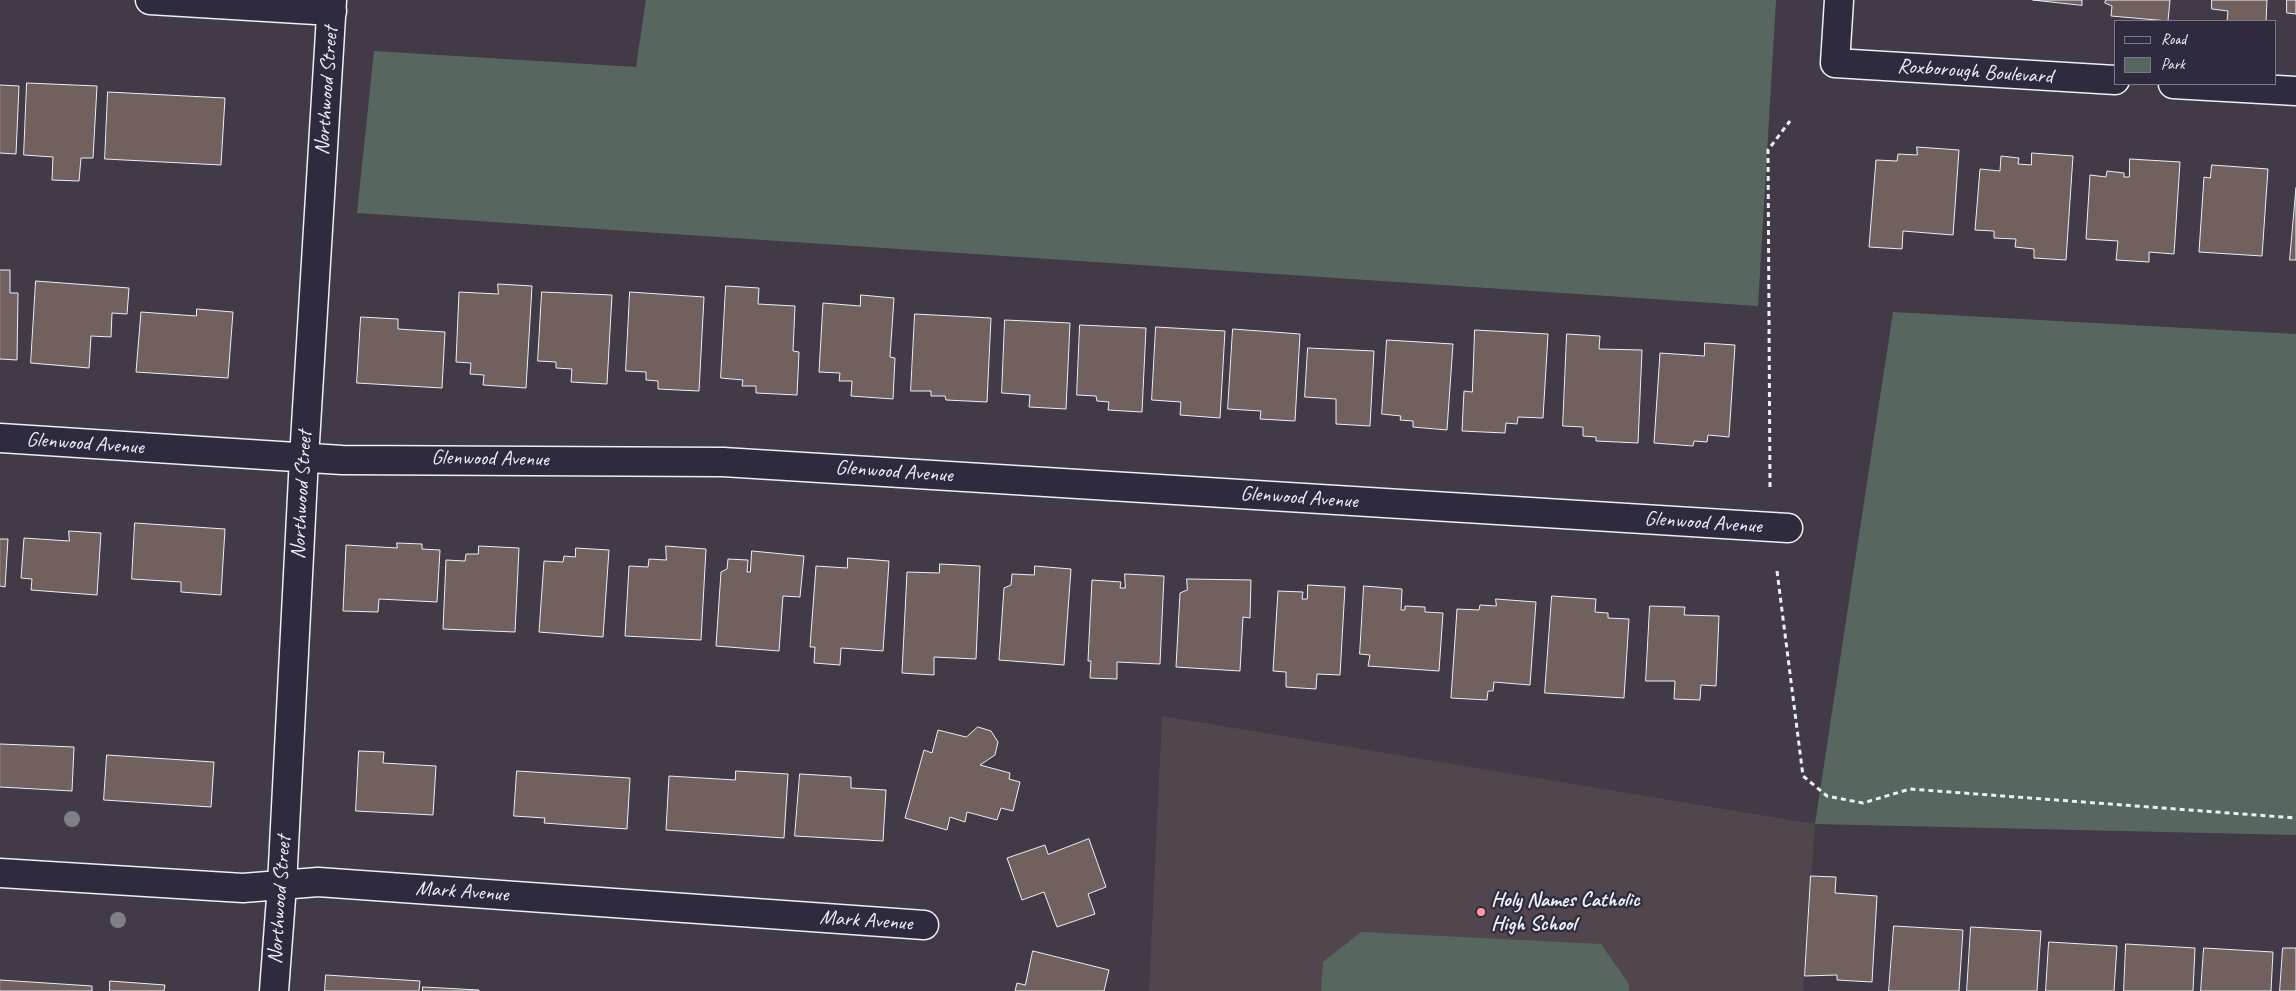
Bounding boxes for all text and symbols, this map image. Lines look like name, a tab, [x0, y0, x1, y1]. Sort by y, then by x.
legend	[2114, 20, 2276, 85]
street label: Northwood Street	[310, 26, 344, 156]
text: Road	[2161, 30, 2186, 49]
street label: Roxborough Boulevard	[1897, 54, 2053, 90]
text: Park	[2161, 55, 2185, 74]
street label: Glenwood Avenue	[25, 427, 145, 461]
street label: Northwood Street	[286, 430, 318, 560]
street label: Glenwood Avenue	[431, 445, 549, 473]
street label: Glenwood Avenue	[834, 455, 954, 489]
street label: Glenwood Avenue	[1239, 481, 1359, 515]
street label: Glenwood Avenue	[1643, 506, 1763, 540]
street label: Northwood Street	[263, 835, 297, 965]
street label: Mark Avenue	[415, 876, 509, 908]
place label: Holy Names Catholic High School	[1491, 887, 1640, 937]
street label: Mark Avenue	[819, 905, 913, 937]
marker: Holy Names Catholic High School	[1475, 906, 1487, 918]

